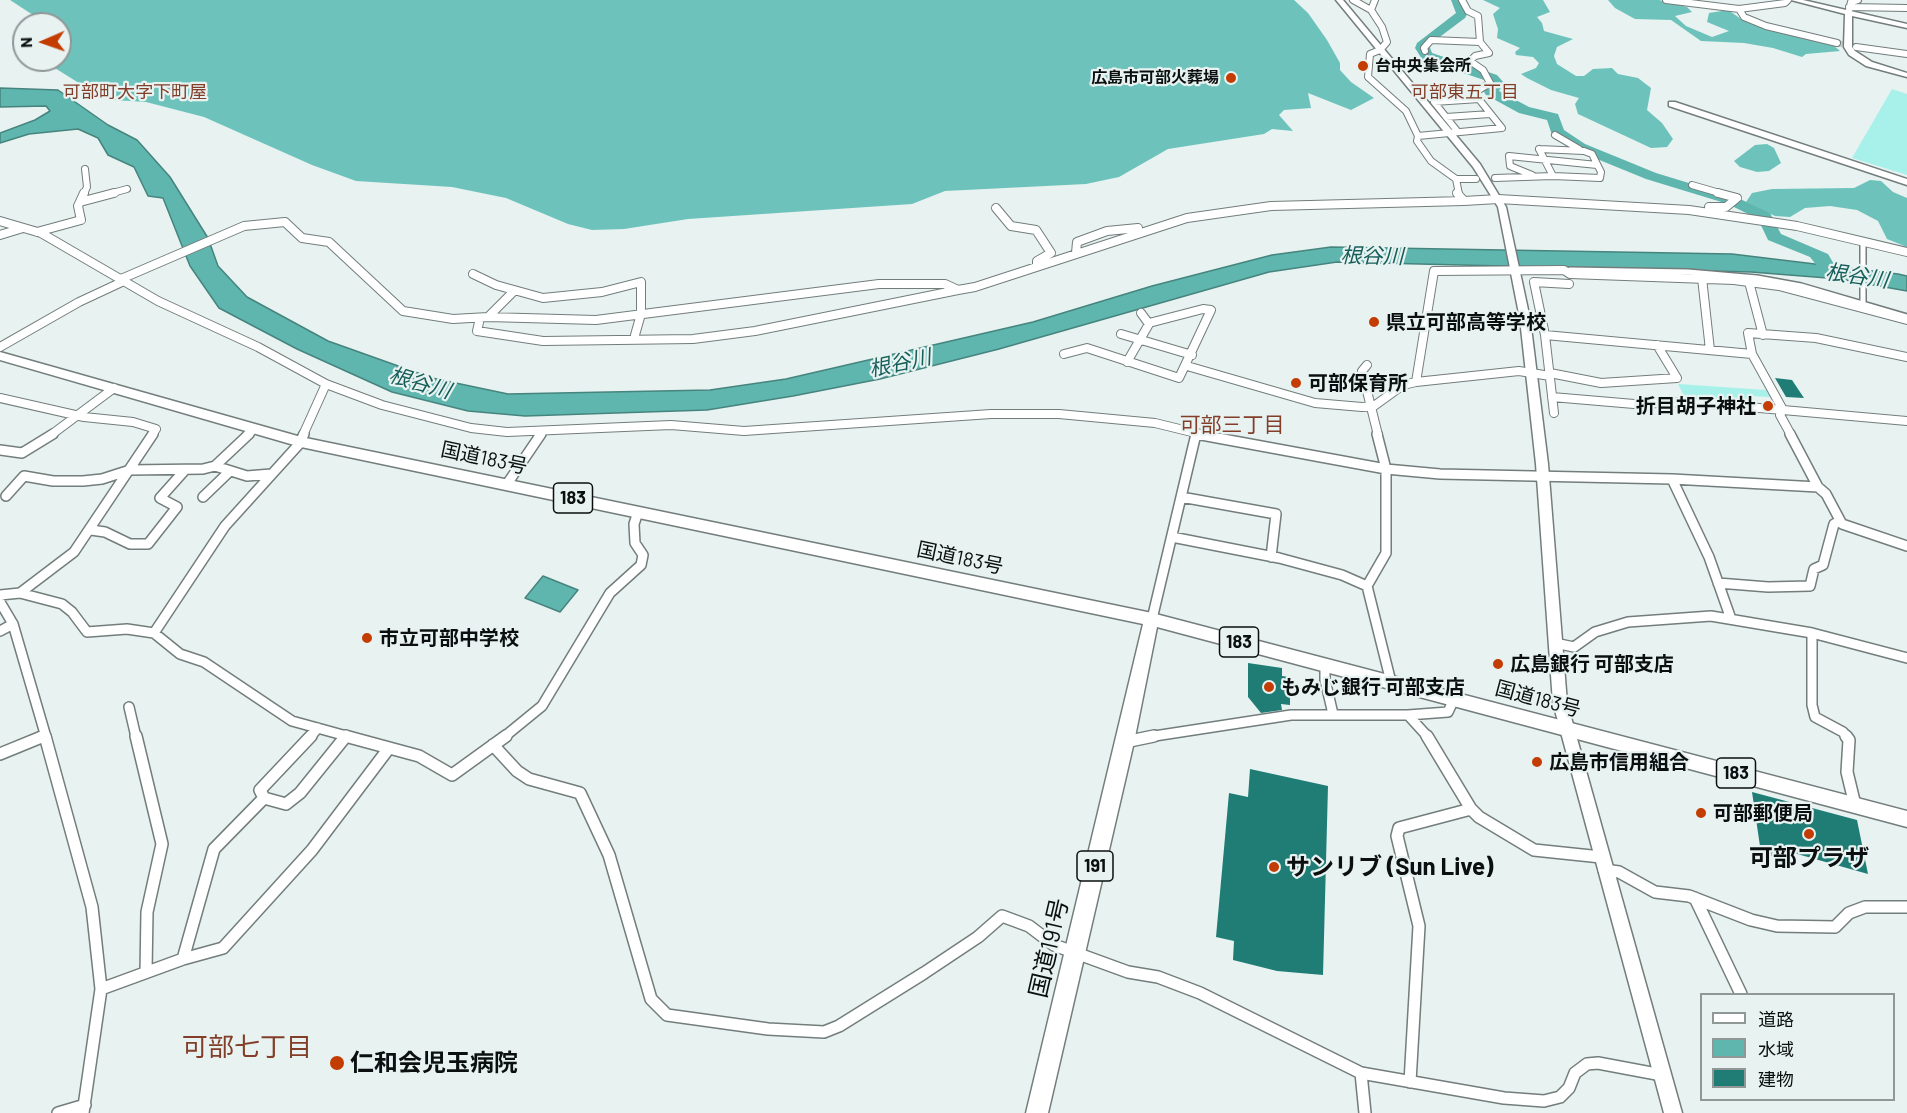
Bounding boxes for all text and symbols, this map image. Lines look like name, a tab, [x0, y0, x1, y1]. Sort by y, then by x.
north arrow	[12, 12, 72, 72]
text: N	[16, 37, 35, 48]
place label: 台中央集会所	[1375, 56, 1471, 76]
marker: 台中央集会所	[1356, 59, 1370, 73]
place label: 広島市可部火葬場	[1091, 68, 1219, 88]
marker: 広島市可部火葬場	[1224, 71, 1238, 85]
district label: 可部町大字下町屋	[63, 81, 207, 103]
district label: 可部東五丁目	[1411, 81, 1519, 103]
water label: 根谷川	[1340, 243, 1404, 269]
water label: 根谷川	[1824, 259, 1890, 293]
place label: 県立可部高等学校	[1386, 310, 1546, 334]
marker: 県立可部高等学校	[1367, 315, 1381, 329]
water label: 根谷川	[867, 344, 933, 382]
water label: 根谷川	[386, 362, 454, 404]
place label: 可部保育所	[1308, 371, 1408, 395]
marker: 可部保育所	[1289, 376, 1303, 390]
place label: 折目胡子神社	[1636, 394, 1756, 418]
marker: 折目胡子神社	[1761, 399, 1775, 413]
district label: 可部三丁目	[1180, 412, 1284, 438]
street label: 国道183号	[439, 437, 529, 479]
road number: 183	[554, 483, 592, 513]
street label: 国道183号	[915, 537, 1005, 579]
place label: 市立可部中学校	[379, 626, 519, 650]
road number: 183	[1220, 627, 1258, 657]
marker: 市立可部中学校	[360, 631, 374, 645]
place label: 広島銀行 可部支店	[1510, 652, 1674, 676]
marker: 広島銀行 可部支店	[1491, 657, 1505, 671]
place label: もみじ銀行 可部支店	[1281, 675, 1465, 699]
street label: 国道183号	[1493, 676, 1583, 722]
marker: もみじ銀行 可部支店	[1262, 680, 1276, 694]
place label: 広島市信用組合	[1549, 750, 1689, 774]
marker: 広島市信用組合	[1530, 755, 1544, 769]
road number: 183	[1716, 758, 1756, 788]
place label: 可部郵便局	[1713, 801, 1813, 825]
marker: 可部郵便局	[1694, 806, 1708, 820]
marker: 可部プラザ	[1802, 827, 1816, 841]
place label: 可部プラザ	[1749, 844, 1869, 872]
road number: 191	[1077, 851, 1113, 881]
place label: サンリブ (Sun Live)	[1286, 853, 1493, 881]
marker: サンリブ (Sun Live)	[1267, 860, 1281, 874]
street label: 国道191号	[1024, 896, 1074, 1000]
legend	[1700, 993, 1895, 1101]
text: 道路	[1758, 1008, 1794, 1030]
district label: 可部七丁目	[182, 1031, 312, 1063]
text: 水域	[1758, 1038, 1794, 1060]
place label: 仁和会児玉病院	[350, 1049, 518, 1077]
marker: 仁和会児玉病院	[328, 1054, 346, 1072]
text: 建物	[1758, 1068, 1794, 1090]

